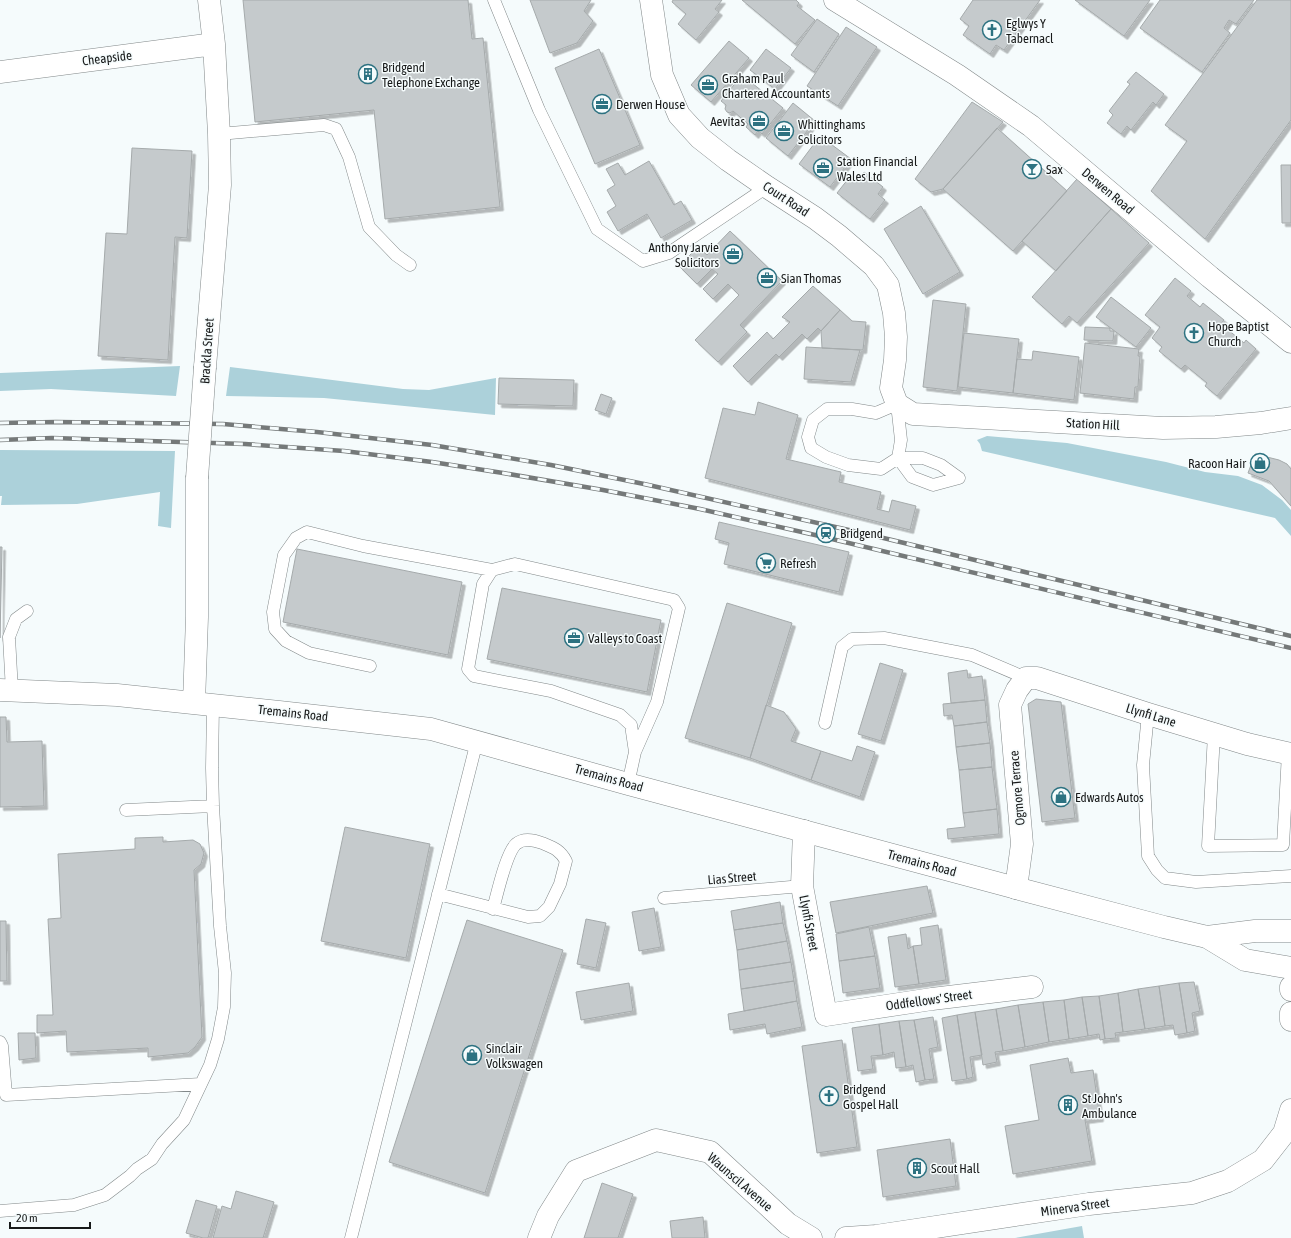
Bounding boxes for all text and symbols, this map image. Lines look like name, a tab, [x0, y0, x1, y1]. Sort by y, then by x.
place label: Eglwys Y Tabernacl	[1006, 16, 1054, 46]
church icon: Eglwys Y Tabernacl	[981, 19, 1003, 41]
street label: Cheapside	[81, 48, 133, 68]
place label: Bridgend Telephone Exchange	[382, 60, 480, 90]
building icon: Bridgend Telephone Exchange	[357, 63, 379, 85]
place label: Graham Paul Chartered Accountants	[722, 71, 831, 101]
office icon: Graham Paul Chartered Accountants	[697, 74, 719, 96]
office icon: Derwen House	[591, 93, 613, 115]
place label: Derwen House	[616, 97, 685, 112]
office icon: Aevitas	[748, 110, 770, 132]
place label: Aevitas	[710, 114, 745, 129]
place label: Whittinghams Solicitors	[798, 117, 866, 147]
office icon: Whittinghams Solicitors	[773, 120, 795, 142]
place label: Station Financial Wales Ltd	[837, 154, 918, 184]
office icon: Station Financial Wales Ltd	[812, 157, 834, 179]
bar icon: Sax	[1021, 158, 1043, 180]
place label: Sax	[1046, 162, 1064, 177]
street label: Derwen Road	[1079, 165, 1137, 217]
street label: Court Road	[760, 178, 812, 220]
place label: Anthony Jarvie Solicitors	[648, 240, 719, 270]
office icon: Anthony Jarvie Solicitors	[722, 243, 744, 265]
office icon: Sian Thomas	[756, 267, 778, 289]
place label: Sian Thomas	[781, 271, 842, 286]
street label: Brackla Street	[197, 317, 217, 384]
place label: Hope Baptist Church	[1208, 319, 1269, 349]
church icon: Hope Baptist Church	[1183, 322, 1205, 344]
street label: Station Hill	[1066, 415, 1121, 433]
shop icon: Racoon Hair	[1249, 452, 1271, 474]
place label: Racoon Hair	[1188, 456, 1246, 471]
station icon: Bridgend	[815, 522, 837, 544]
place label: Bridgend	[840, 526, 883, 541]
supermarket icon: Refresh	[755, 552, 777, 574]
place label: Refresh	[780, 556, 817, 571]
office icon: Valleys to Coast	[563, 627, 585, 649]
place label: Valleys to Coast	[588, 631, 662, 646]
street label: Llynfi Lane	[1124, 700, 1178, 730]
street label: Tremains Road	[257, 702, 329, 724]
street label: Ogmore Terrace	[1006, 750, 1028, 826]
street label: Tremains Road	[573, 761, 645, 795]
shop icon: Edwards Autos	[1050, 786, 1072, 808]
place label: Edwards Autos	[1075, 790, 1144, 805]
street label: Tremains Road	[886, 847, 958, 879]
street label: Lias Street	[707, 868, 757, 888]
street label: Llynfi Street	[796, 894, 822, 953]
street label: Oddfellows' Street	[885, 986, 973, 1013]
place label: Sinclair Volkswagen	[486, 1041, 543, 1071]
shop icon: Sinclair Volkswagen	[461, 1044, 483, 1066]
place label: Bridgend Gospel Hall	[843, 1082, 899, 1112]
church icon: Bridgend Gospel Hall	[818, 1085, 840, 1107]
place label: St John's Ambulance	[1082, 1091, 1137, 1121]
building icon: St John's Ambulance	[1057, 1094, 1079, 1116]
street label: Waunscil Avenue	[704, 1150, 776, 1214]
building icon: Scout Hall	[906, 1157, 928, 1179]
place label: Scout Hall	[931, 1161, 980, 1176]
street label: Minerva Street	[1040, 1195, 1111, 1219]
scale bar	[10, 1204, 90, 1230]
text: 20 m	[16, 1211, 38, 1225]

